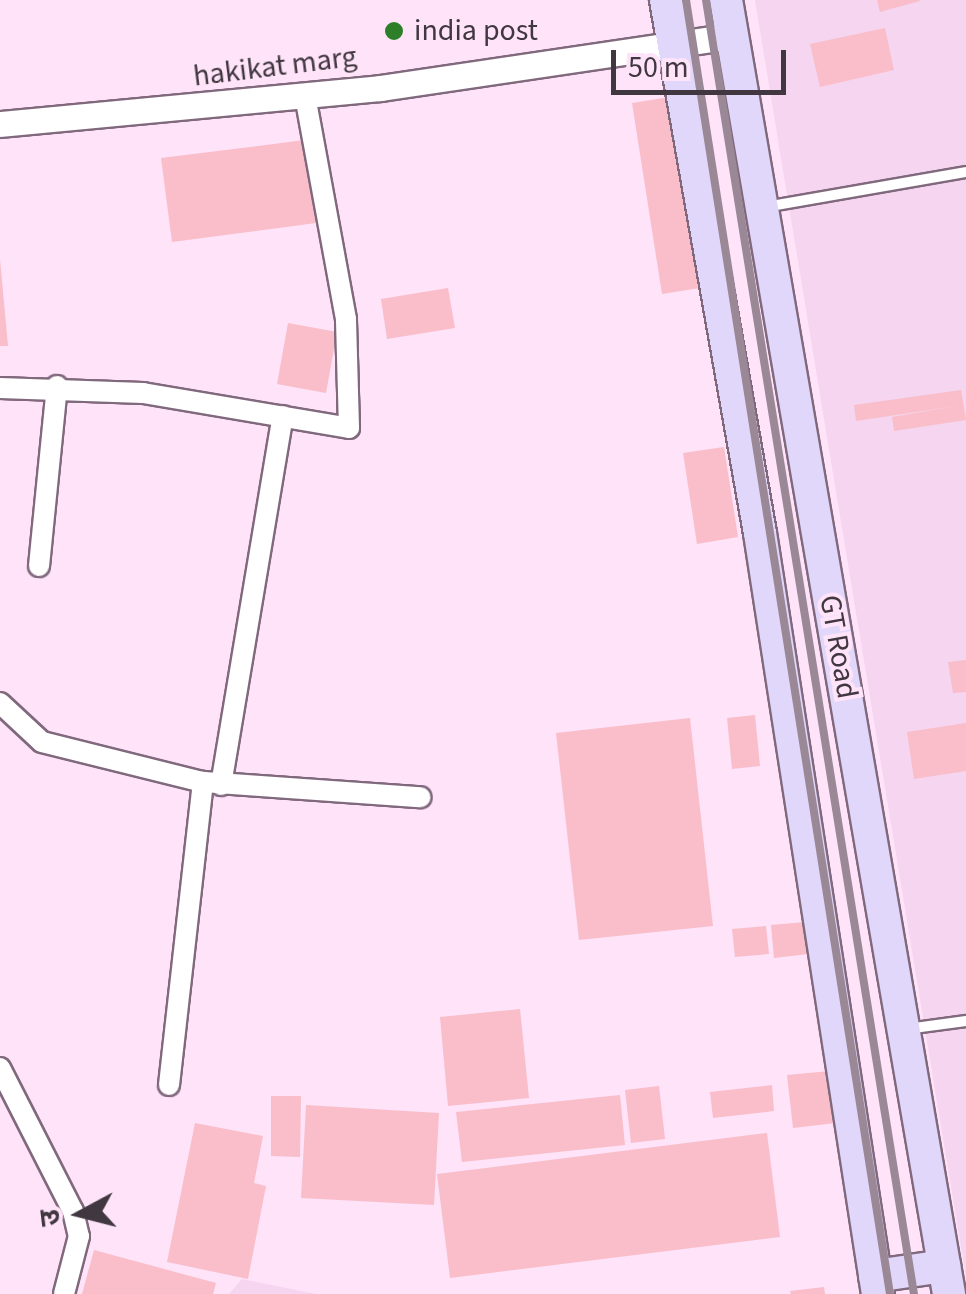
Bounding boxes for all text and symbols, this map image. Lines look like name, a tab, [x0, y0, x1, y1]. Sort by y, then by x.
place label: india post	[414, 13, 538, 49]
marker: india post	[383, 20, 405, 42]
scale bar	[616, 30, 791, 92]
street label: hakikat marg	[191, 39, 359, 95]
text: 50 m	[628, 46, 689, 89]
street label: GT Road	[811, 592, 865, 702]
north arrow	[30, 1164, 130, 1264]
text: उ	[29, 1207, 71, 1228]

